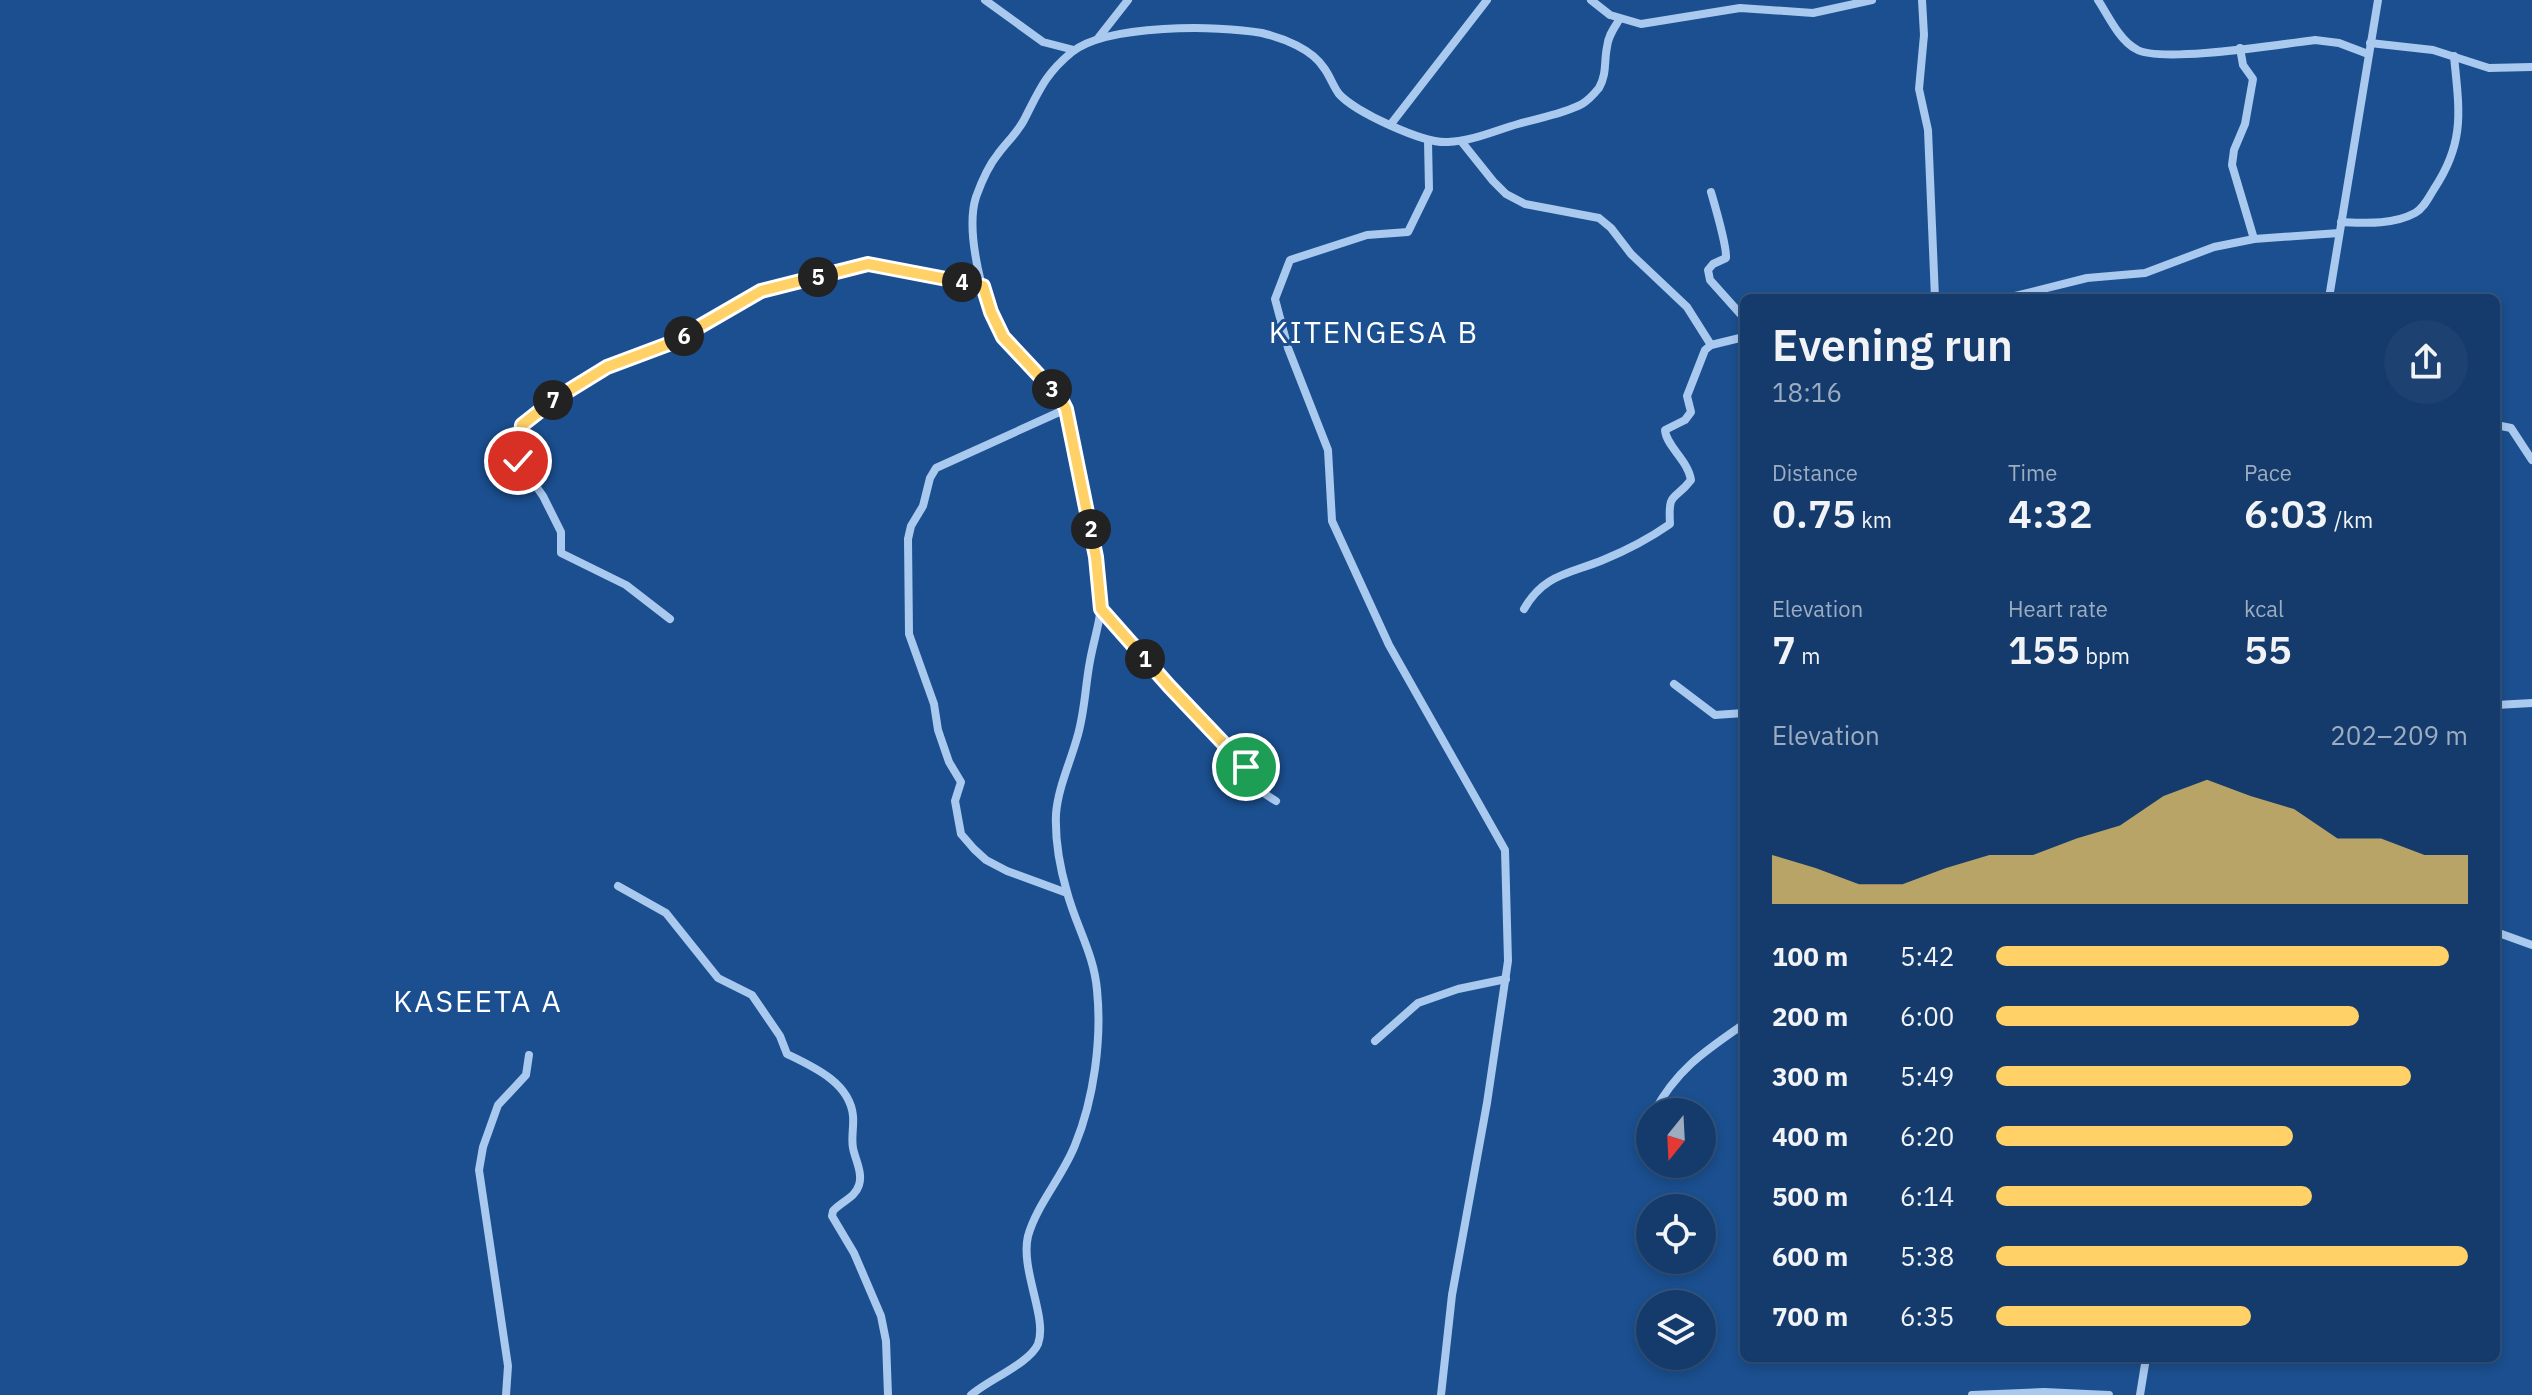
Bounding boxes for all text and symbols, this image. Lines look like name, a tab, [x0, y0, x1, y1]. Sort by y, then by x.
pin: 5	[798, 257, 838, 297]
text: 5	[811, 262, 825, 291]
pin: 4	[942, 262, 982, 302]
text: 4	[955, 267, 969, 296]
district label: KITENGESA B	[1269, 312, 1479, 351]
pin: 6	[664, 316, 704, 356]
text: Evening run	[1772, 316, 2013, 373]
button: share	[2384, 320, 2468, 404]
text: 6	[677, 321, 691, 350]
pin: 3	[1032, 369, 1072, 409]
text: 3	[1045, 374, 1059, 403]
text: 18:16	[1772, 375, 1842, 409]
pin: 7	[533, 380, 573, 420]
text: 7	[546, 385, 560, 414]
pin	[484, 427, 552, 495]
icon: check	[496, 439, 540, 483]
text: Distance	[1772, 458, 1858, 487]
text: Time	[2008, 458, 2057, 487]
text: Pace	[2244, 458, 2292, 487]
text: 0.75	[1772, 487, 1856, 539]
text: 4:32	[2008, 487, 2093, 539]
text: 6:03	[2244, 487, 2329, 539]
text: km	[1856, 505, 1892, 534]
text: /km	[2329, 505, 2373, 534]
pin: 2	[1071, 509, 1111, 549]
text: 2	[1084, 514, 1098, 543]
text: Elevation	[1772, 594, 1863, 623]
text: Heart rate	[2008, 594, 2108, 623]
text: kcal	[2244, 594, 2284, 623]
text: 7	[1772, 623, 1796, 675]
text: 155	[2008, 623, 2080, 675]
text: 55	[2244, 623, 2292, 675]
pin: 1	[1125, 639, 1165, 679]
text: m	[1796, 641, 1820, 670]
text: bpm	[2080, 641, 2130, 670]
text: 1	[1138, 644, 1152, 673]
text: Elevation	[1772, 718, 1880, 752]
text: 202–209 m	[2330, 718, 2468, 752]
pin	[1212, 733, 1280, 801]
icon: arrive	[1224, 745, 1268, 789]
text: 100 m	[1772, 939, 1848, 973]
text: 5:42	[1900, 939, 1954, 973]
district label: KASEETA A	[393, 981, 563, 1020]
text: 200 m	[1772, 999, 1848, 1033]
text: 6:00	[1900, 999, 1954, 1033]
text: 300 m	[1772, 1059, 1848, 1093]
text: 5:49	[1900, 1059, 1954, 1093]
north arrow	[1636, 1098, 1716, 1178]
map controls	[1636, 1098, 1716, 1370]
text: 400 m	[1772, 1119, 1848, 1153]
text: 6:20	[1900, 1119, 1954, 1153]
text: 500 m	[1772, 1179, 1848, 1213]
text: 6:14	[1900, 1179, 1954, 1213]
button: locate	[1636, 1194, 1716, 1274]
text: 600 m	[1772, 1239, 1848, 1273]
text: 5:38	[1900, 1239, 1954, 1273]
button: layers	[1636, 1290, 1716, 1370]
text: 700 m	[1772, 1299, 1848, 1333]
text: 6:35	[1900, 1299, 1954, 1333]

